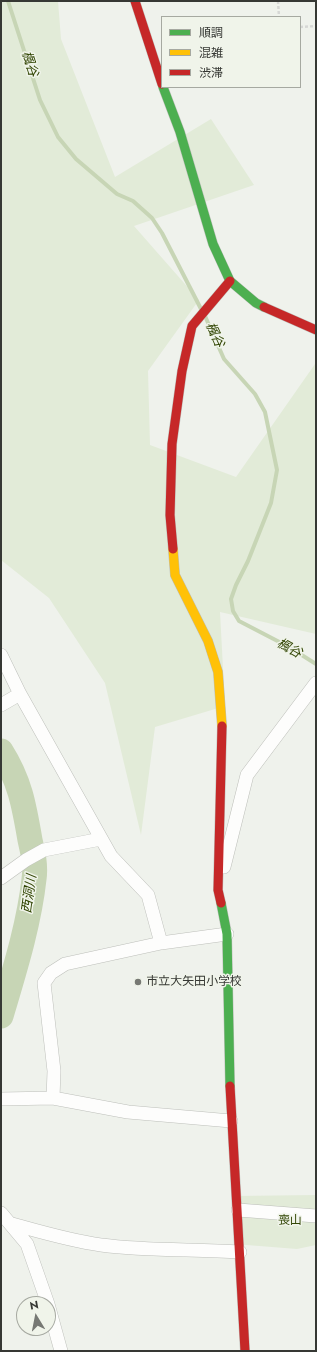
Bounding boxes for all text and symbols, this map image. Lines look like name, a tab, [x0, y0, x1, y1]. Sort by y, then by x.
legend	[161, 16, 301, 88]
text: 順調	[199, 24, 223, 42]
text: 混雑	[199, 44, 223, 62]
water label: 楓谷	[18, 49, 40, 79]
text: 渋滞	[199, 64, 223, 82]
water label: 楓谷	[202, 320, 226, 350]
water label: 楓谷	[274, 636, 304, 662]
water label: 西洞川	[20, 874, 40, 914]
place label: 市立大矢田小学校	[146, 975, 242, 989]
marker: 市立大矢田小学校	[133, 977, 143, 987]
park label: 喪山	[278, 1214, 302, 1228]
north arrow	[16, 1296, 56, 1336]
text: N	[28, 1297, 40, 1314]

